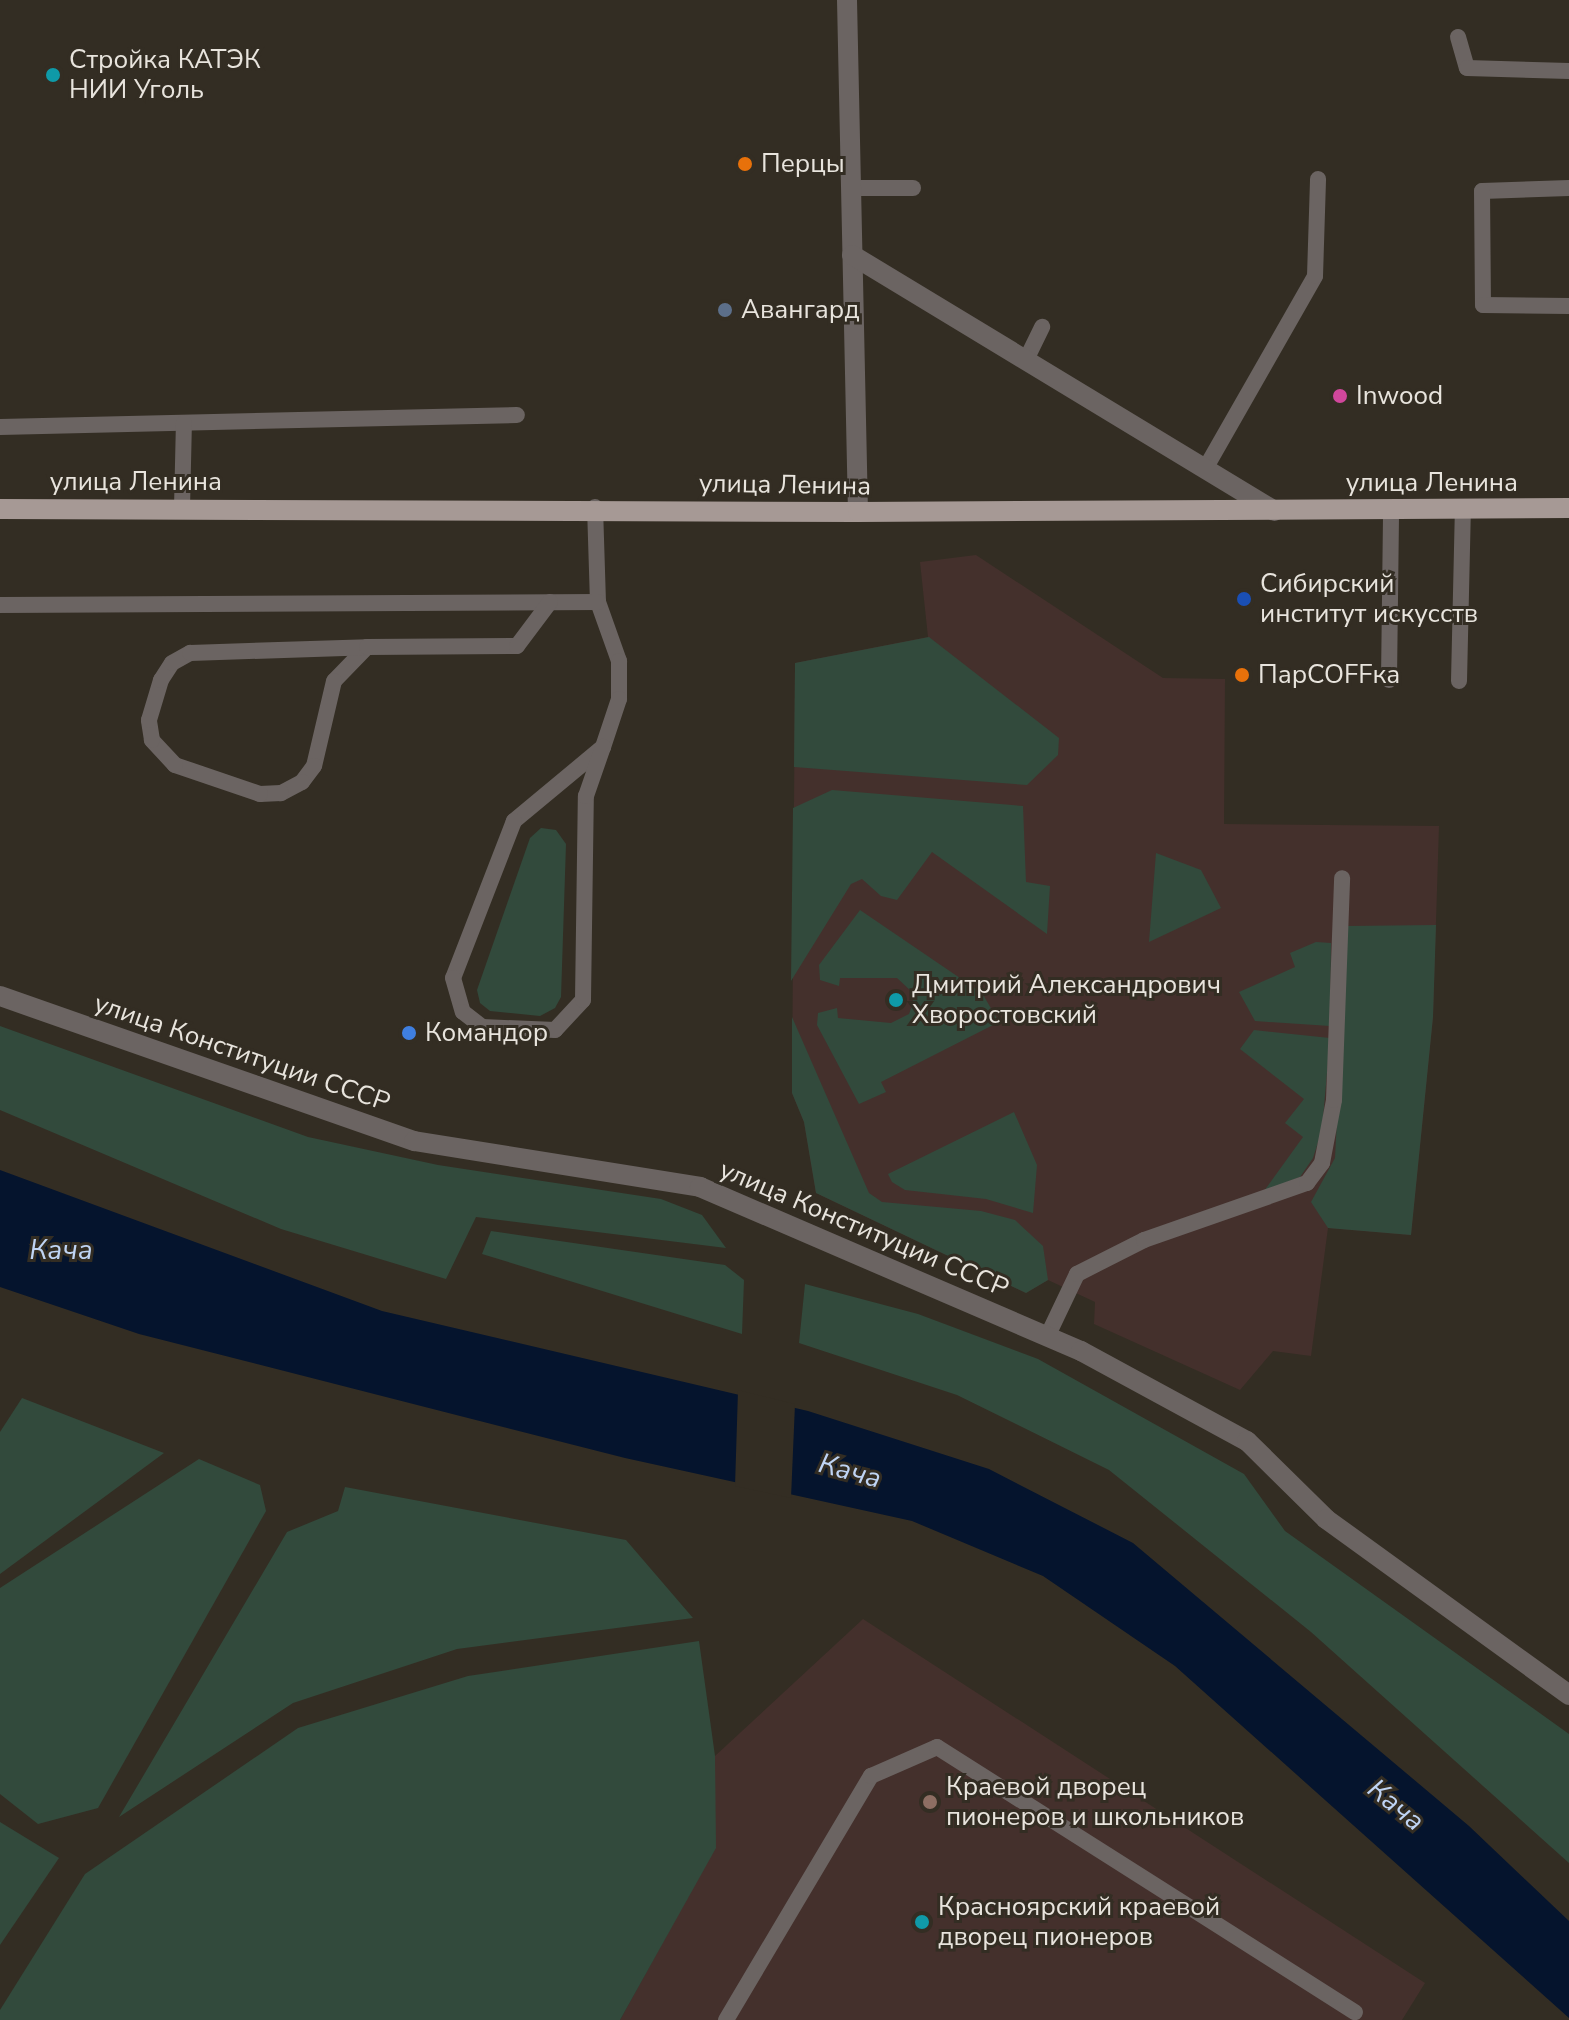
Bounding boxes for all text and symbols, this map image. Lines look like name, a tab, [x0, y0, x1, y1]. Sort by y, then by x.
place label: Стройка КАТЭК НИИ Уголь	[69, 44, 261, 106]
marker: Стройка КАТЭК НИИ Уголь	[44, 66, 62, 84]
place label: Перцы	[761, 148, 845, 180]
marker: Перцы	[736, 155, 754, 173]
place label: Авангард	[741, 294, 860, 326]
marker: Авангард	[716, 301, 734, 319]
place label: Inwood	[1356, 380, 1443, 412]
marker: Inwood	[1331, 387, 1349, 405]
street label: улица Ленина	[50, 466, 222, 498]
street label: улица Ленина	[1346, 467, 1518, 499]
street label: улица Ленина	[699, 468, 871, 502]
place label: Сибирский институт искусств	[1260, 568, 1478, 630]
marker: Сибирский институт искусств	[1235, 590, 1253, 608]
place label: ПарCOFFка	[1258, 659, 1400, 691]
marker: ПарCOFFка	[1233, 666, 1251, 684]
place label: Дмитрий Александрович Хворостовский	[912, 969, 1221, 1030]
street label: улица Конституции СССР	[90, 988, 394, 1118]
marker: Дмитрий Александрович Хворостовский	[887, 991, 905, 1009]
place label: Командор	[425, 1017, 548, 1049]
marker: Командор	[400, 1024, 418, 1042]
street label: улица Конституции СССР	[715, 1154, 1013, 1304]
water label: Кача	[29, 1233, 93, 1267]
water label: Кача	[815, 1447, 885, 1495]
place label: Краевой дворец пионеров и школьников	[946, 1771, 1244, 1832]
water label: Кача	[1361, 1772, 1431, 1838]
marker: Краевой дворец пионеров и школьников	[921, 1793, 939, 1811]
place label: Красноярский краевой дворец пионеров	[938, 1891, 1220, 1952]
marker: Красноярский краевой дворец пионеров	[913, 1913, 931, 1931]

